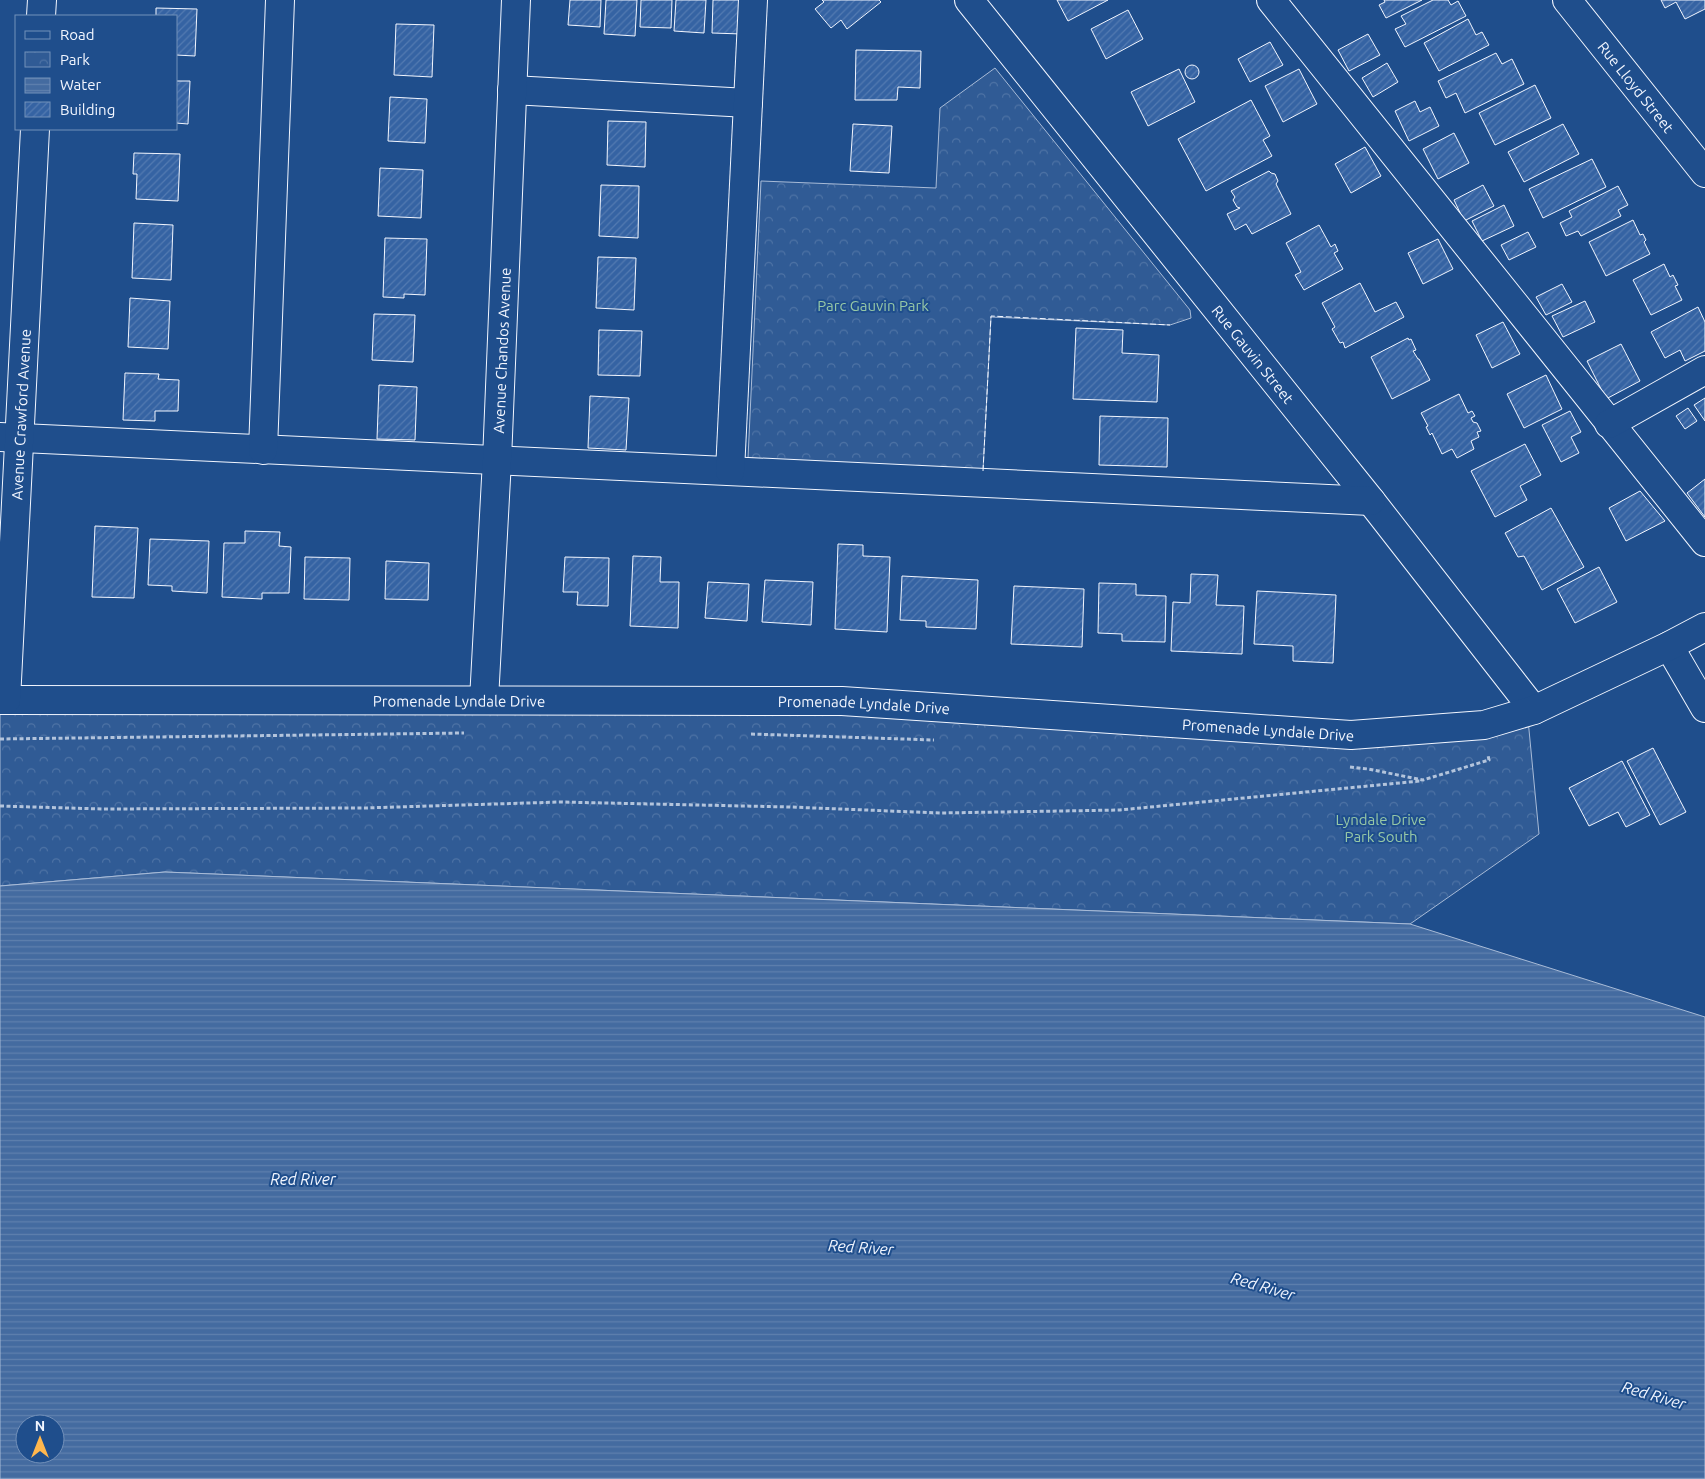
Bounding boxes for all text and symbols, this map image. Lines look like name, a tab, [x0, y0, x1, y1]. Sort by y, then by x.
legend	[15, 15, 178, 130]
text: Road	[60, 26, 95, 43]
street label: Rue Lloyd Street	[1595, 38, 1678, 136]
text: Park	[60, 51, 90, 68]
text: Water	[60, 76, 101, 93]
text: Building	[60, 101, 115, 118]
street label: Avenue Chandos Avenue	[490, 267, 513, 434]
park label: Parc Gauvin Park	[817, 297, 929, 314]
street label: Rue Gauvin Street	[1209, 302, 1298, 407]
street label: Avenue Crawford Avenue	[8, 328, 33, 500]
street label: Promenade Lyndale Drive	[373, 692, 545, 709]
street label: Promenade Lyndale Drive	[778, 692, 951, 717]
street label: Promenade Lyndale Drive	[1181, 715, 1355, 744]
park label: Lyndale Drive Park South	[1336, 811, 1426, 845]
water label: Red River	[270, 1170, 337, 1188]
water label: Red River	[828, 1236, 895, 1258]
water label: Red River	[1229, 1268, 1298, 1304]
water label: Red River	[1620, 1377, 1689, 1413]
north arrow	[15, 1414, 65, 1464]
text: N	[35, 1418, 45, 1434]

